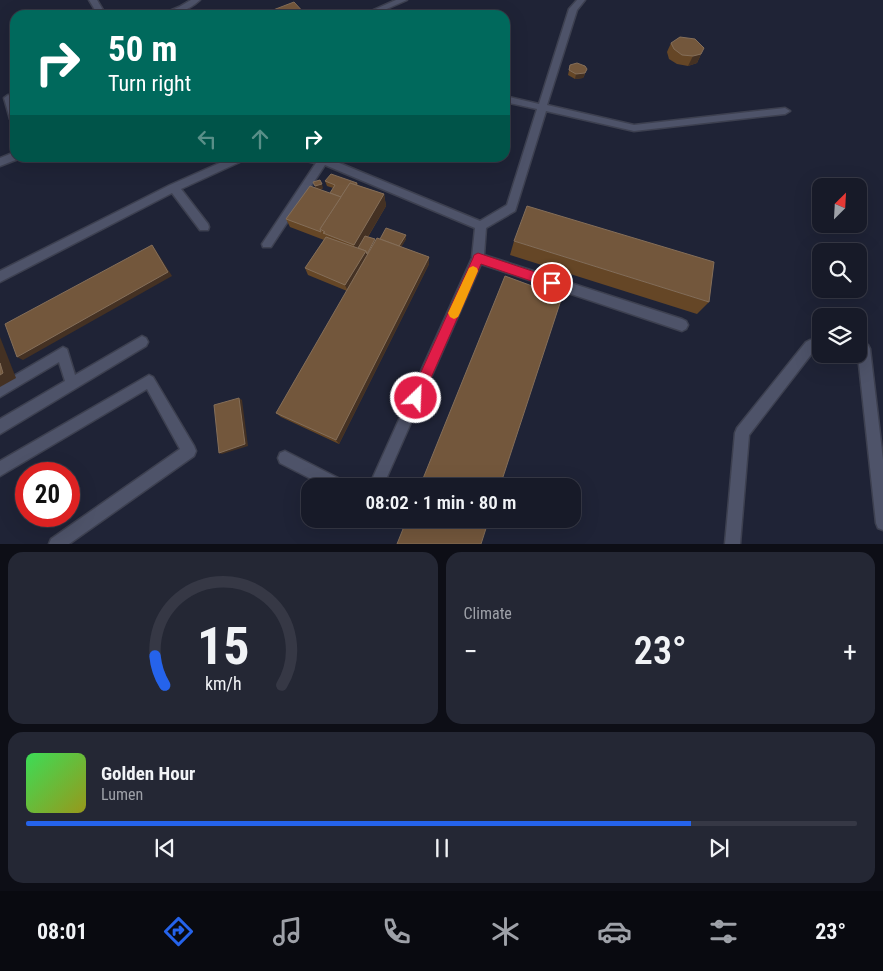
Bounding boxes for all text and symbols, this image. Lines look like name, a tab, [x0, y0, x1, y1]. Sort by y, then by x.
text: 50 m	[108, 29, 177, 70]
icon: right	[25, 30, 90, 95]
text: Turn right	[108, 71, 191, 96]
icon: left	[193, 125, 221, 153]
icon: ahead	[246, 125, 274, 153]
icon: right	[299, 125, 327, 153]
north arrow	[812, 178, 868, 232]
map controls	[812, 178, 867, 363]
button: search	[812, 243, 867, 298]
pin	[531, 262, 573, 304]
icon: arrive	[538, 269, 566, 297]
button: layers	[812, 308, 867, 363]
position arrow	[389, 371, 441, 423]
speed limit sign: 20	[15, 462, 80, 527]
text: 08:02 · 1 min · 80 m	[366, 491, 516, 514]
text: Climate	[464, 604, 512, 623]
text: 15	[196, 616, 249, 677]
text: 23°	[634, 629, 687, 673]
text: −	[464, 635, 478, 668]
text: +	[843, 635, 857, 668]
text: km/h	[204, 673, 241, 694]
text: Golden Hour	[101, 762, 195, 785]
text: Lumen	[101, 785, 143, 804]
icon: previous	[151, 834, 179, 862]
icon: pause	[428, 834, 456, 862]
icon: next	[705, 834, 733, 862]
icon: directions	[161, 914, 196, 949]
icon: music	[270, 914, 305, 949]
icon: phone	[379, 914, 414, 949]
icon: climate	[488, 914, 523, 949]
icon: car	[597, 914, 632, 949]
icon: filters	[706, 914, 741, 949]
text: 08:01	[37, 919, 87, 944]
text: 23°	[815, 919, 846, 944]

